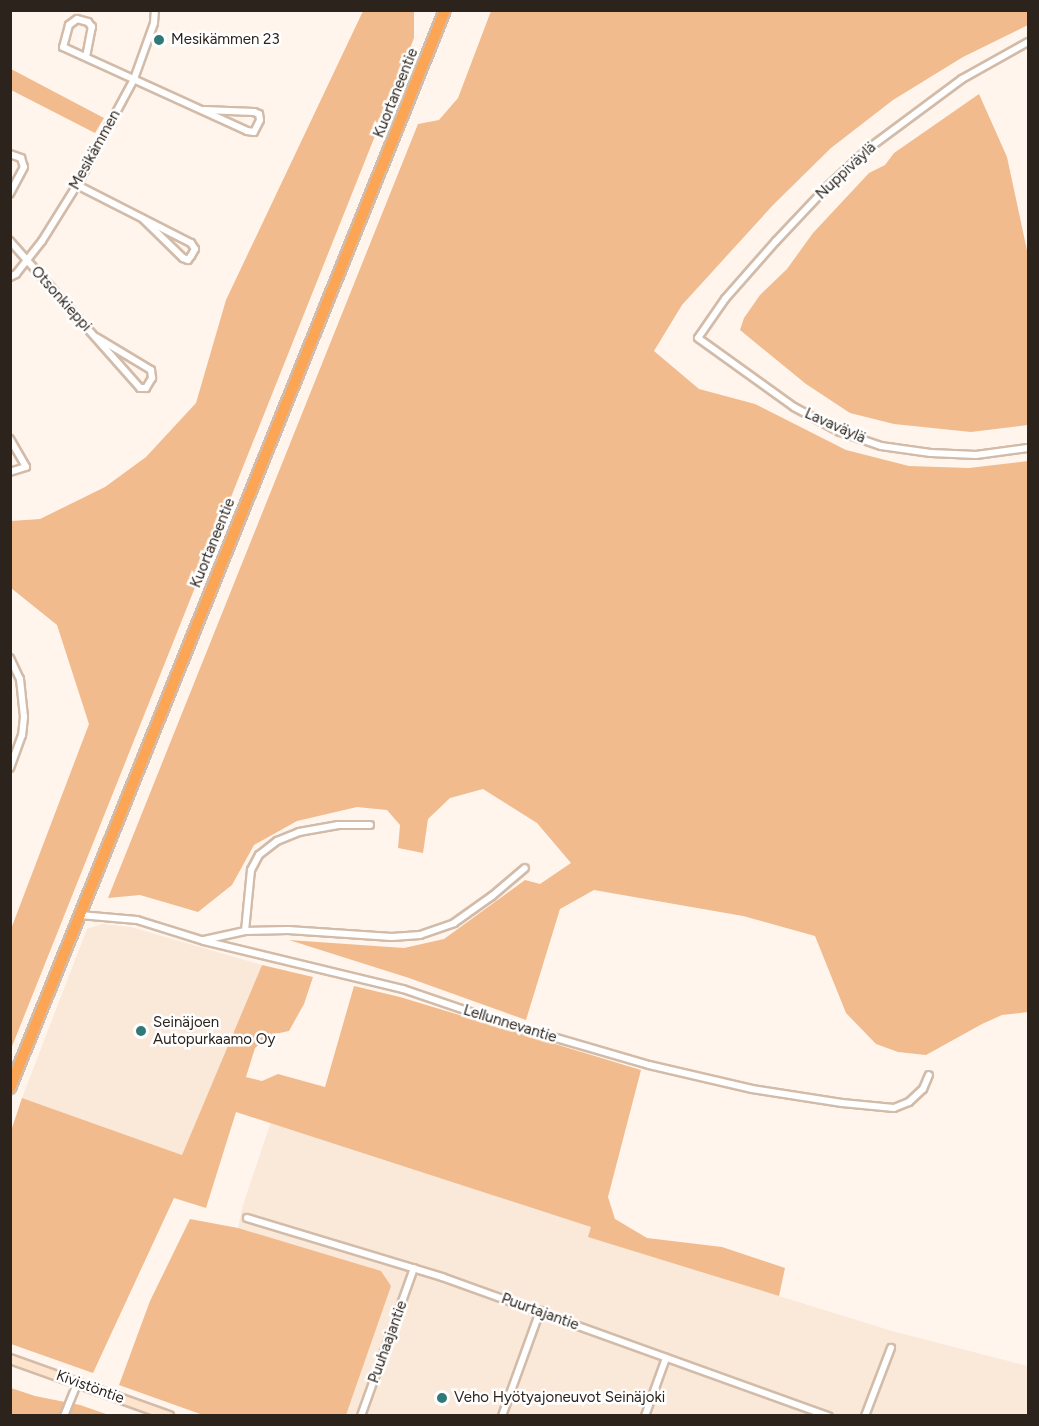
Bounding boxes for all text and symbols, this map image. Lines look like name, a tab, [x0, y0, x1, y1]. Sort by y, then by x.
place label: Mesikämmen 23	[171, 31, 280, 49]
marker: Mesikämmen 23	[152, 33, 166, 47]
street label: Kuortaneentie	[370, 46, 422, 140]
street label: Mesikämmen	[66, 107, 124, 193]
street label: Nuppiväylä	[812, 139, 880, 203]
street label: Otsonkieppi	[27, 263, 95, 335]
street label: Lavaväylä	[802, 405, 868, 447]
street label: Kuortaneentie	[187, 496, 239, 590]
street label: Lellunnevantie	[461, 1001, 559, 1047]
place label: Seinäjoen Autopurkaamo Oy	[153, 1013, 275, 1048]
marker: Seinäjoen Autopurkaamo Oy	[134, 1024, 148, 1038]
street label: Puurtajantie	[499, 1290, 581, 1334]
street label: Puuhaajantie	[365, 1298, 411, 1386]
street label: Kivistöntie	[54, 1366, 126, 1408]
place label: Veho Hyötyajoneuvot Seinäjoki	[454, 1389, 665, 1407]
marker: Veho Hyötyajoneuvot Seinäjoki	[435, 1391, 449, 1405]

